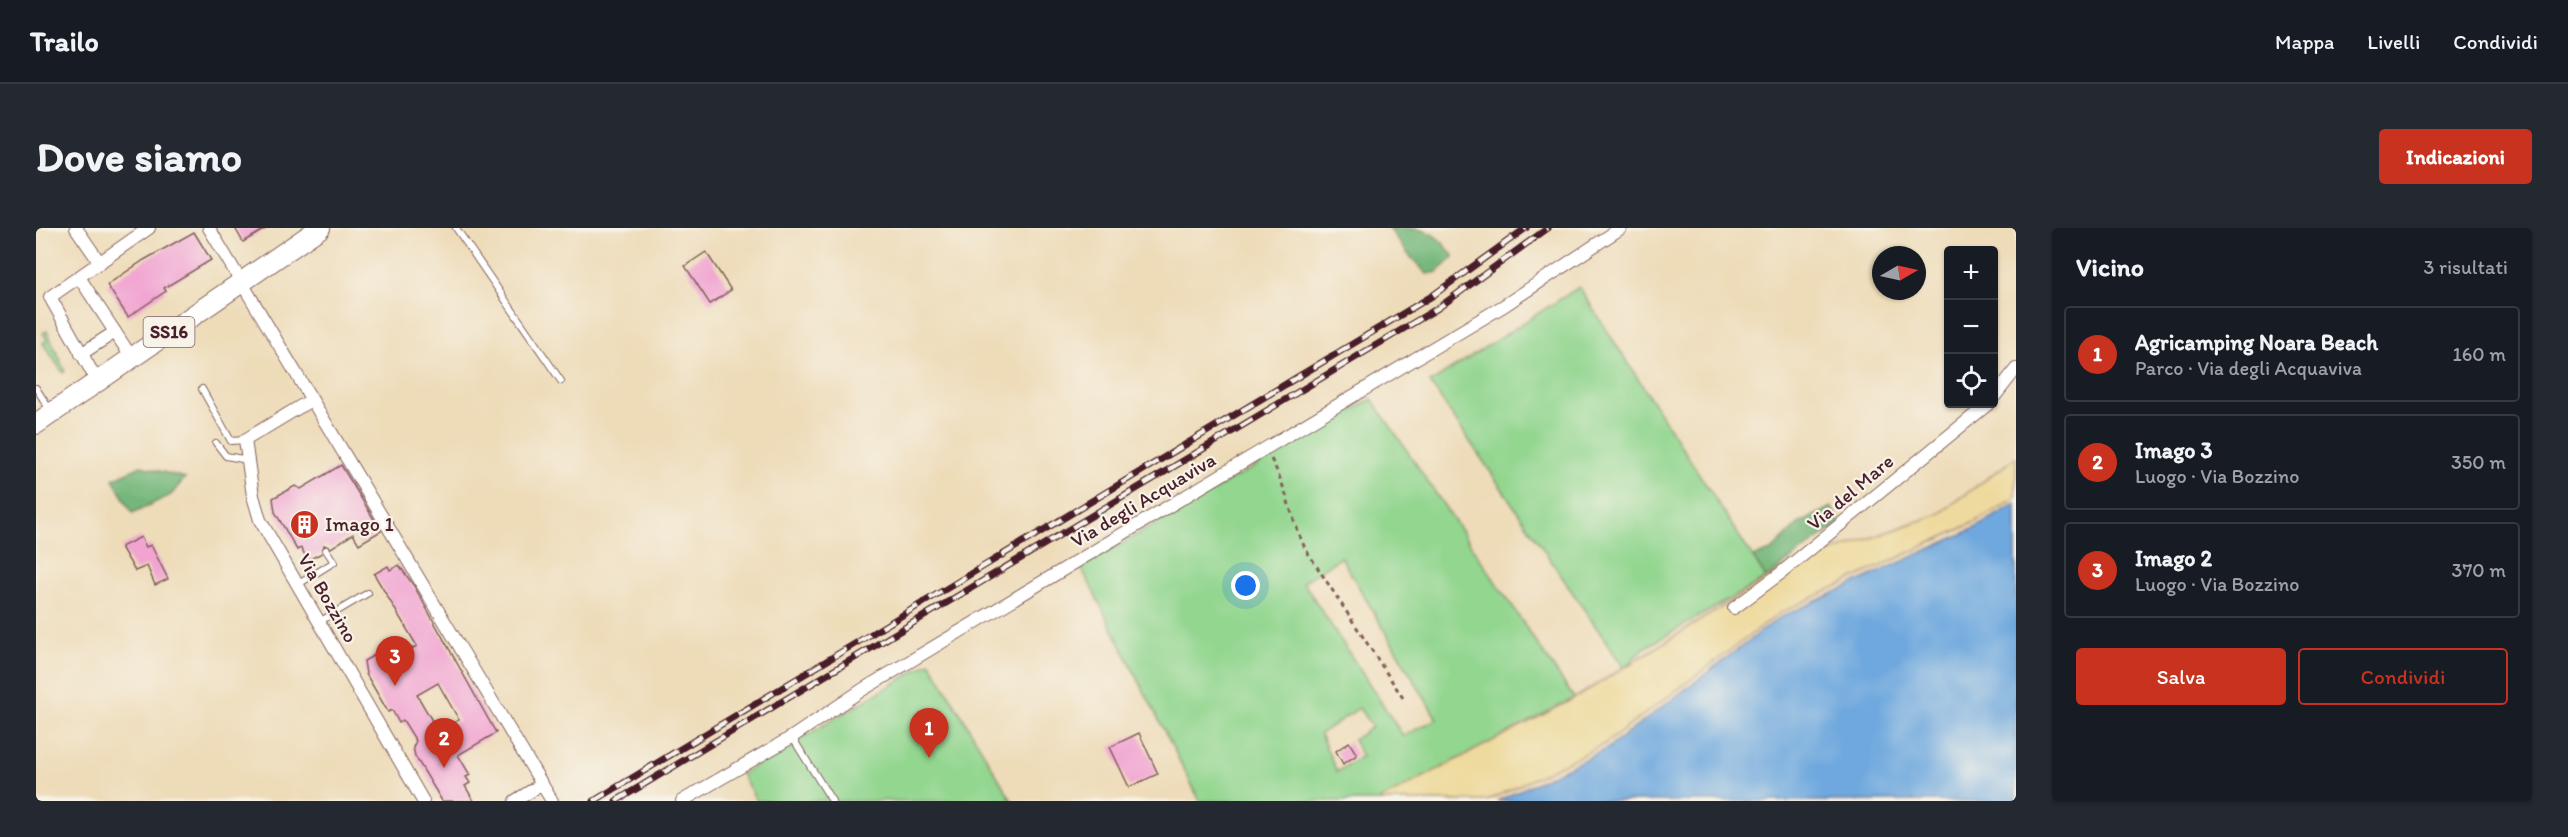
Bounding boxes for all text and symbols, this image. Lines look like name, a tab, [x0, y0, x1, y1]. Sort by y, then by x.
text: Trailo	[30, 24, 99, 58]
text: Mappa	[2275, 29, 2334, 54]
text: Livelli	[2367, 29, 2420, 54]
text: Condividi	[2453, 29, 2538, 54]
button: Indicazioni	[2379, 129, 2532, 184]
text: Dove siamo	[36, 131, 242, 182]
north arrow	[1872, 246, 1926, 300]
map controls	[1944, 246, 1998, 408]
button: +	[1944, 246, 1998, 300]
text: Vicino	[2076, 251, 2144, 283]
text: 3 risultati	[2424, 255, 2508, 279]
button: −	[1944, 300, 1998, 354]
road number: SS16	[144, 317, 194, 347]
text: Agricamping Noara Beach	[2135, 329, 2378, 356]
text: 1	[2093, 342, 2102, 366]
text: 160 m	[2453, 342, 2506, 366]
button: locate	[1944, 354, 1998, 408]
text: Parco · Via degli Acquaviva	[2135, 356, 2362, 380]
text: Imago 3	[2135, 437, 2212, 464]
street label: Via degli Acquaviva	[1066, 447, 1220, 553]
street label: Via del Mare	[1802, 449, 1898, 535]
text: 2	[2092, 450, 2103, 474]
text: 350 m	[2451, 450, 2506, 474]
text: Luogo · Via Bozzino	[2135, 464, 2299, 488]
building icon: Imago 1	[288, 508, 320, 540]
place label: Imago 1	[325, 512, 394, 536]
text: Imago 2	[2135, 545, 2212, 572]
street label: Via Bozzino	[293, 549, 363, 647]
text: 3	[2092, 558, 2103, 582]
text: 370 m	[2452, 558, 2506, 582]
your location	[1231, 571, 1260, 600]
text: Luogo · Via Bozzino	[2135, 572, 2299, 596]
pin: 3	[376, 636, 414, 686]
button: Salva	[2076, 648, 2286, 705]
button: Condividi	[2298, 648, 2508, 705]
pin: 1	[910, 708, 948, 758]
pin: 2	[424, 718, 464, 768]

